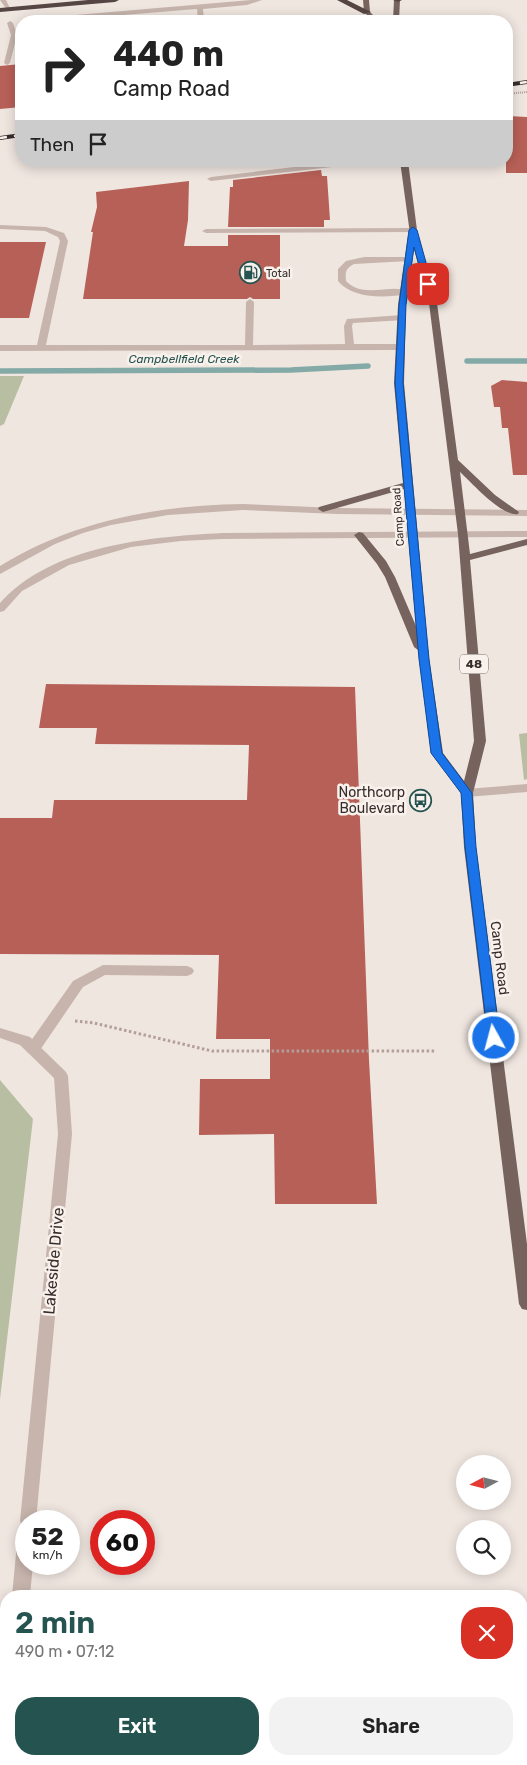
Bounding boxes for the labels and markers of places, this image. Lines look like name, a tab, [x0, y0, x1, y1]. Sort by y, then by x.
fuel station icon: Total	[238, 261, 262, 285]
pin	[407, 263, 449, 305]
place label: Total	[266, 267, 291, 280]
place label: Northcorp Boulevard	[338, 784, 405, 817]
bus stop icon: Northcorp Boulevard	[409, 788, 433, 812]

